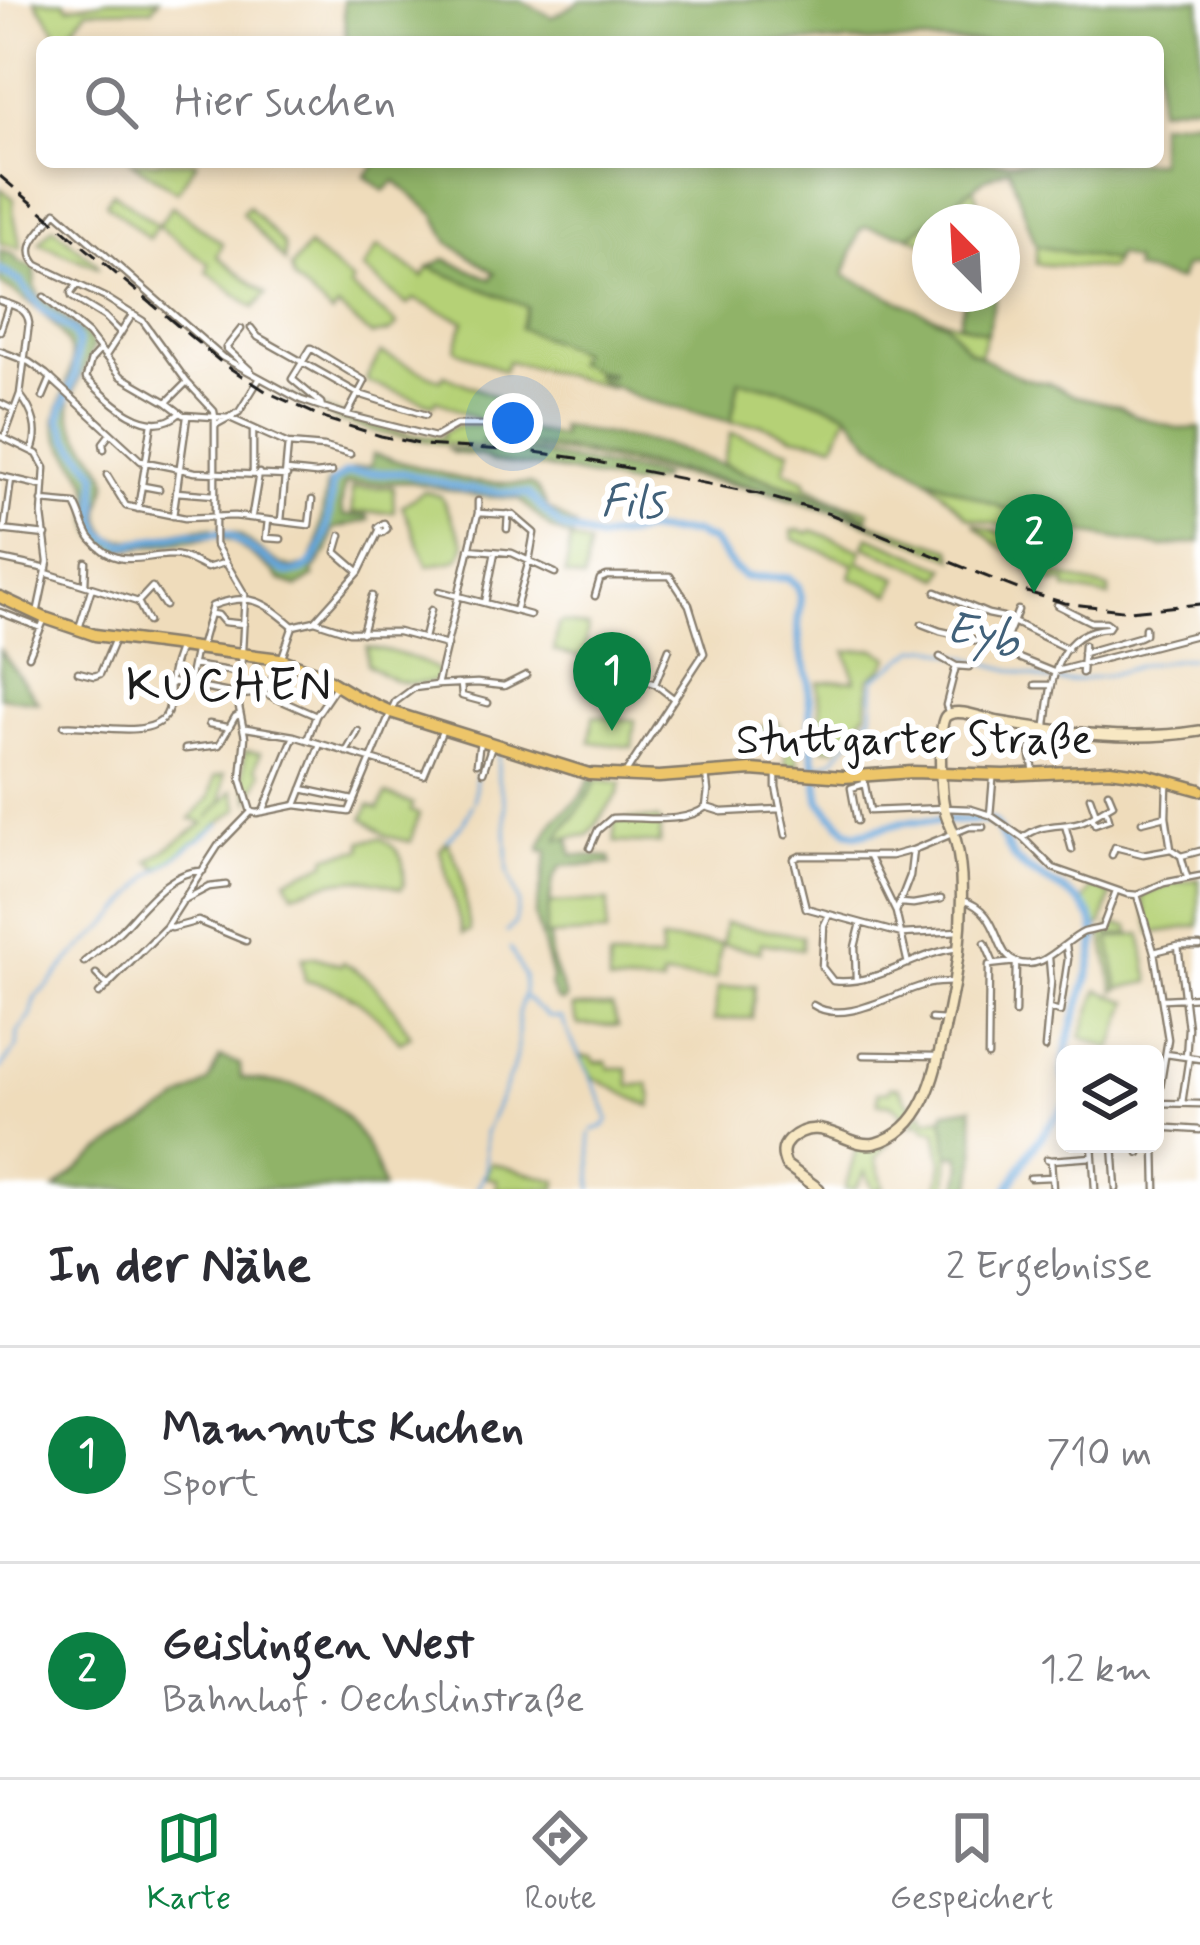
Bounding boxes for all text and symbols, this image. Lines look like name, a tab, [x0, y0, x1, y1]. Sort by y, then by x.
search box	[36, 36, 1164, 168]
icon: search	[78, 69, 144, 135]
text: Hier suchen	[174, 73, 396, 132]
north arrow	[912, 204, 1020, 312]
your location	[483, 393, 543, 453]
water label: Fils	[600, 473, 667, 534]
pin: 2	[995, 494, 1073, 593]
water label: Eyb	[940, 599, 1026, 672]
pin: 1	[573, 632, 651, 731]
district label: KUCHEN	[126, 655, 334, 718]
street label: Stuttgarter Straße	[736, 714, 1092, 769]
map controls	[1056, 1045, 1164, 1153]
button: layers	[1056, 1045, 1164, 1153]
text: In der Nähe	[48, 1234, 311, 1300]
text: 2 Ergebnisse	[946, 1242, 1152, 1293]
text: Mammuts Kuchen	[162, 1400, 524, 1459]
text: 1	[78, 1429, 96, 1480]
text: 710 m	[1047, 1429, 1152, 1480]
text: Sport	[162, 1459, 259, 1510]
text: Geislingen West	[162, 1616, 474, 1675]
text: 2	[77, 1645, 97, 1696]
text: 1.2 km	[1040, 1645, 1152, 1696]
text: Bahnhof · Oechslinstraße	[162, 1675, 584, 1726]
tab: Karte	[147, 1805, 231, 1921]
tab: Route	[524, 1805, 596, 1921]
tab: Gespeichert	[890, 1805, 1053, 1921]

